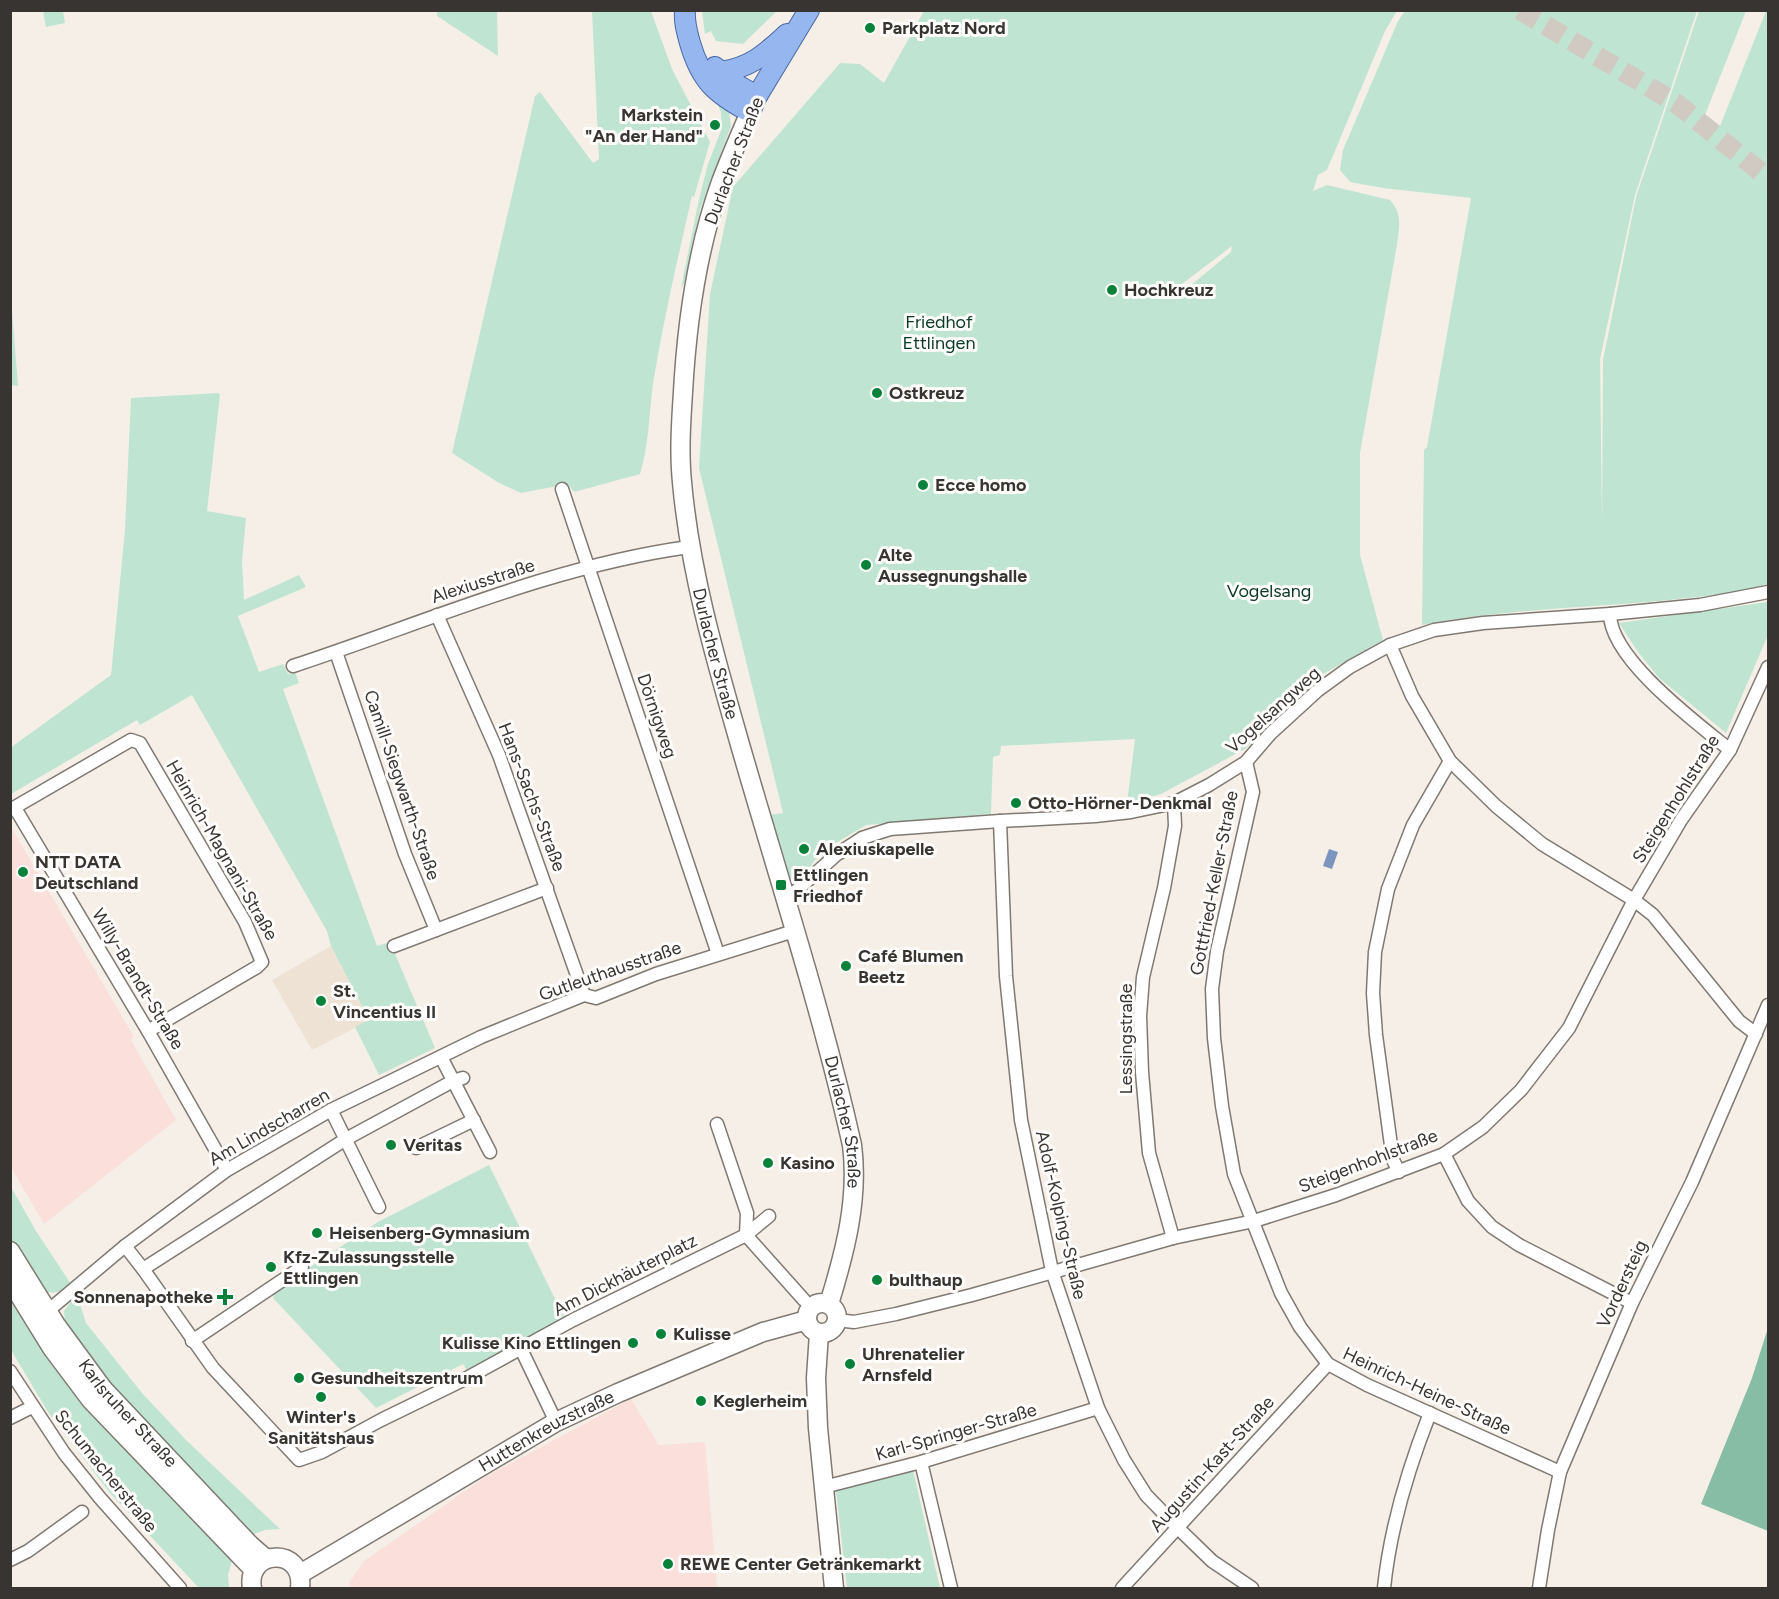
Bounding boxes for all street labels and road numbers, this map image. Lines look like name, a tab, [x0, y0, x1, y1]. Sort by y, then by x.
street label: Durlacher Straße	[700, 94, 768, 228]
street label: Alexiusstraße	[428, 554, 538, 608]
street label: Durlacher Straße	[688, 586, 743, 722]
street label: Vogelsangweg	[1221, 662, 1325, 758]
street label: Dörnigweg	[632, 671, 682, 761]
street label: Camill-Siegwarth-Straße	[359, 687, 445, 883]
street label: Hans-Sachs-Straße	[493, 719, 571, 875]
street label: Steigenhohlstraße	[1628, 731, 1724, 867]
street label: Heinrich-Magnani-Straße	[161, 756, 283, 944]
street label: Gottfried-Keller-Straße	[1185, 789, 1243, 977]
street label: Willy-Brandt-Straße	[87, 904, 189, 1054]
street label: Gutleuthausstraße	[536, 936, 684, 1006]
street label: Lessingstraße	[1115, 983, 1137, 1095]
street label: Durlacher Straße	[820, 1053, 865, 1189]
street label: Am Lindscharren	[205, 1084, 333, 1170]
street label: Steigenhohlstraße	[1295, 1124, 1441, 1198]
street label: Adolf-Kolping-Straße	[1031, 1129, 1091, 1302]
street label: Am Dickhäuterplatz	[549, 1229, 701, 1321]
street label: Vordersteig	[1592, 1237, 1652, 1331]
street label: Heinrich-Heine-Straße	[1339, 1342, 1515, 1440]
street label: Karlsruher Straße	[74, 1355, 182, 1472]
street label: Huttenkreuzstraße	[475, 1385, 618, 1477]
street label: Augustin-Kast-Straße	[1145, 1391, 1279, 1537]
street label: Karl-Springer-Straße	[873, 1398, 1039, 1466]
street label: Schumacherstraße	[50, 1405, 162, 1537]

